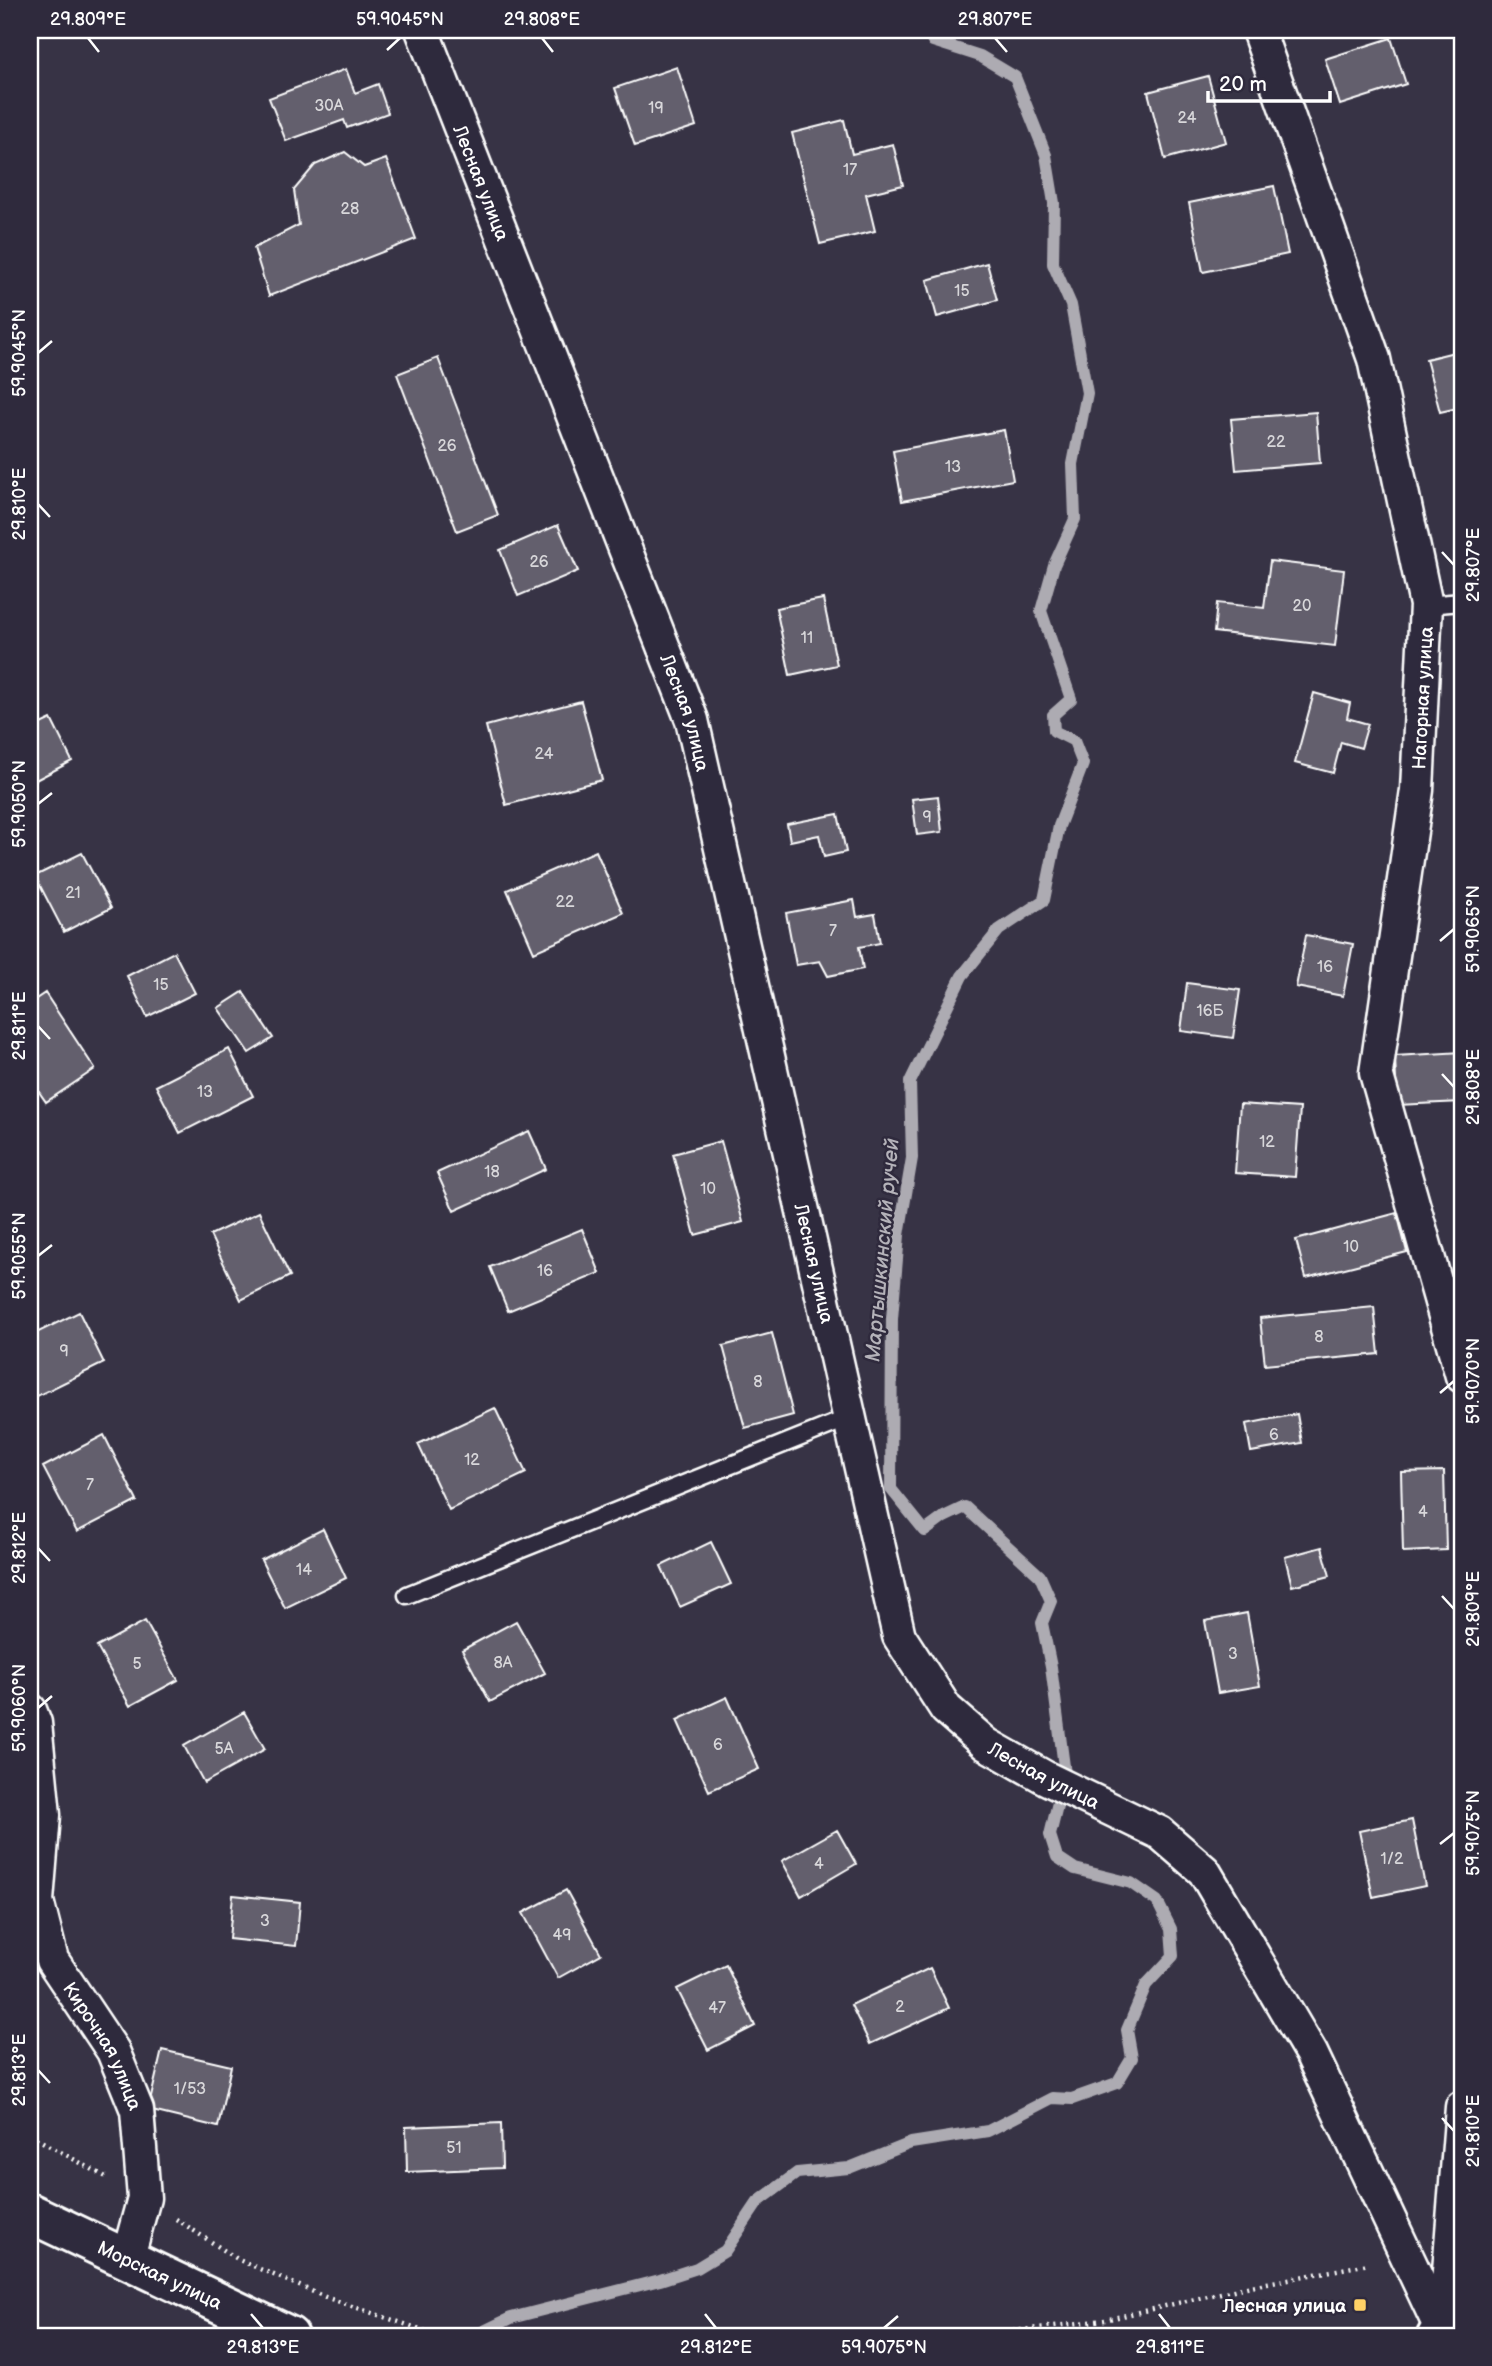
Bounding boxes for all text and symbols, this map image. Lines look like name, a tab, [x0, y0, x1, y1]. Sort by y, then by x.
text: 29.809°E	[50, 9, 126, 30]
text: 59.9045°N	[356, 9, 444, 30]
text: 29.808°E	[504, 9, 580, 30]
text: 29.807°E	[958, 9, 1032, 30]
scale bar	[1208, 60, 1331, 104]
text: 20 m	[1219, 72, 1267, 97]
house number: 30А	[315, 97, 344, 116]
house number: 19	[648, 99, 664, 118]
house number: 24	[1178, 109, 1197, 128]
street label: Лесная улица	[447, 121, 513, 244]
house number: 17	[843, 161, 857, 180]
house number: 28	[341, 200, 359, 219]
house number: 15	[954, 282, 970, 301]
text: 59.9045°N	[9, 309, 30, 397]
house number: 22	[1267, 433, 1286, 452]
house number: 26	[437, 437, 457, 456]
house number: 13	[945, 458, 961, 477]
text: 29.810°E	[9, 467, 30, 540]
text: 29.807°E	[1463, 528, 1484, 602]
house number: 26	[529, 553, 549, 572]
house number: 20	[1293, 597, 1311, 616]
street label: Нагорная улица	[1408, 626, 1439, 770]
house number: 11	[801, 629, 813, 648]
street label: Лесная улица	[654, 650, 713, 774]
house number: 24	[535, 745, 554, 764]
text: 59.9050°N	[9, 760, 30, 848]
house number: 9	[922, 808, 932, 827]
house number: 21	[65, 884, 81, 903]
text: 59.9065°N	[1463, 885, 1484, 973]
house number: 22	[556, 893, 575, 912]
house number: 7	[829, 922, 837, 941]
house number: 16	[1317, 958, 1333, 977]
house number: 15	[153, 976, 169, 995]
text: 29.811°E	[9, 991, 30, 1061]
house number: 16Б	[1196, 1002, 1224, 1021]
text: 29.808°E	[1463, 1049, 1484, 1125]
house number: 13	[197, 1083, 213, 1102]
house number: 12	[1259, 1133, 1275, 1152]
water label: Мартышкинский ручей	[860, 1137, 905, 1363]
house number: 18	[484, 1163, 500, 1182]
house number: 10	[700, 1180, 716, 1199]
street label: Лесная улица	[788, 1201, 838, 1326]
text: 59.9055°N	[9, 1212, 30, 1300]
house number: 10	[1343, 1238, 1359, 1257]
house number: 16	[537, 1262, 553, 1281]
house number: 8	[1314, 1328, 1324, 1347]
text: 59.9070°N	[1463, 1338, 1484, 1424]
house number: 9	[59, 1342, 69, 1361]
house number: 8	[753, 1373, 763, 1392]
house number: 6	[1269, 1426, 1279, 1445]
house number: 12	[464, 1451, 480, 1470]
house number: 7	[86, 1476, 94, 1495]
house number: 4	[1418, 1503, 1428, 1522]
text: 29.812°E	[9, 1512, 30, 1584]
house number: 14	[296, 1561, 312, 1580]
text: 29.809°E	[1463, 1571, 1484, 1647]
house number: 3	[1228, 1645, 1238, 1664]
house number: 8А	[493, 1654, 513, 1673]
house number: 5	[132, 1655, 142, 1674]
text: 59.9060°N	[9, 1664, 30, 1752]
house number: 6	[713, 1736, 723, 1755]
street label: Лесная улица	[983, 1737, 1103, 1815]
house number: 5А	[215, 1740, 234, 1759]
text: 59.9075°N	[1463, 1790, 1484, 1876]
house number: 1/2	[1381, 1850, 1404, 1869]
house number: 4	[814, 1855, 824, 1874]
house number: 3	[260, 1912, 270, 1931]
house number: 49	[552, 1926, 572, 1945]
street label: Кирочная улица	[57, 1978, 146, 2114]
house number: 2	[895, 1998, 905, 2017]
house number: 47	[708, 1999, 726, 2018]
text: 29.813°E	[9, 2033, 30, 2106]
house number: 1/53	[174, 2080, 206, 2099]
text: 29.810°E	[1463, 2094, 1484, 2167]
house number: 51	[446, 2139, 462, 2158]
street label: Морская улица	[93, 2237, 225, 2316]
place label: Лесная улица	[1221, 2295, 1347, 2318]
marker: Лесная улица	[1352, 2297, 1368, 2313]
text: 29.813°E	[227, 2337, 300, 2358]
text: 29.812°E	[680, 2337, 752, 2358]
text: 59.9075°N	[841, 2337, 927, 2358]
text: 29.811°E	[1135, 2337, 1205, 2358]

